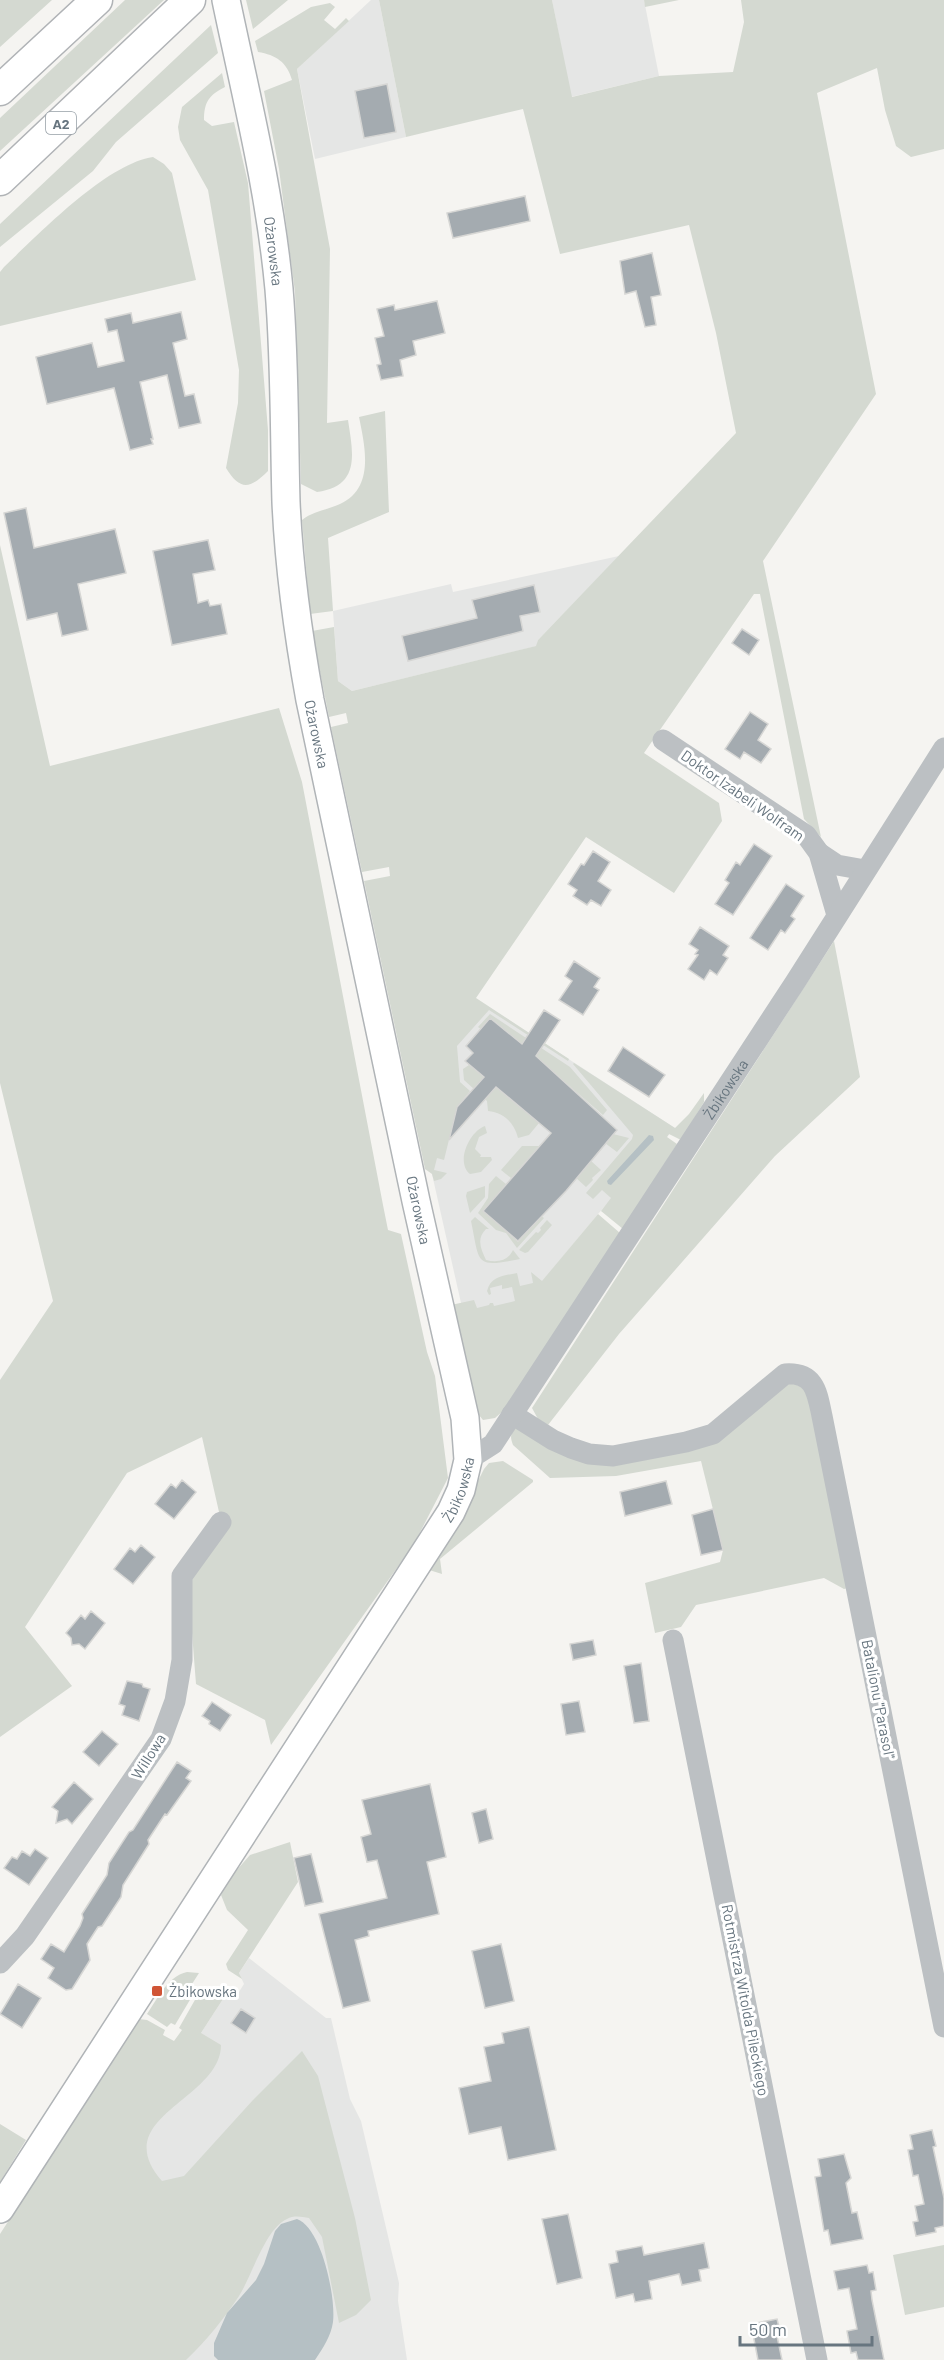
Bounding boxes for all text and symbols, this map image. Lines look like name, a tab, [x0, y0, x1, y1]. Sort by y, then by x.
road number: A2	[46, 112, 76, 134]
street label: Ożarowska	[261, 215, 287, 287]
street label: Ożarowska	[301, 698, 333, 770]
street label: Doktor Izabeli Wolfram	[678, 746, 808, 844]
street label: Żbikowska	[699, 1056, 752, 1122]
street label: Ożarowska	[403, 1174, 435, 1246]
street label: Żbikowska	[438, 1455, 477, 1525]
street label: Batalionu "Parasol"	[859, 1638, 899, 1760]
street label: Willowa	[127, 1730, 169, 1782]
street label: Rotmistrza Witolda Pileckiego	[719, 1903, 773, 2097]
place label: Żbikowska	[169, 1982, 237, 2000]
marker: Żbikowska	[150, 1984, 164, 1998]
scale bar	[740, 2309, 872, 2347]
text: 50 m	[749, 2318, 787, 2340]

